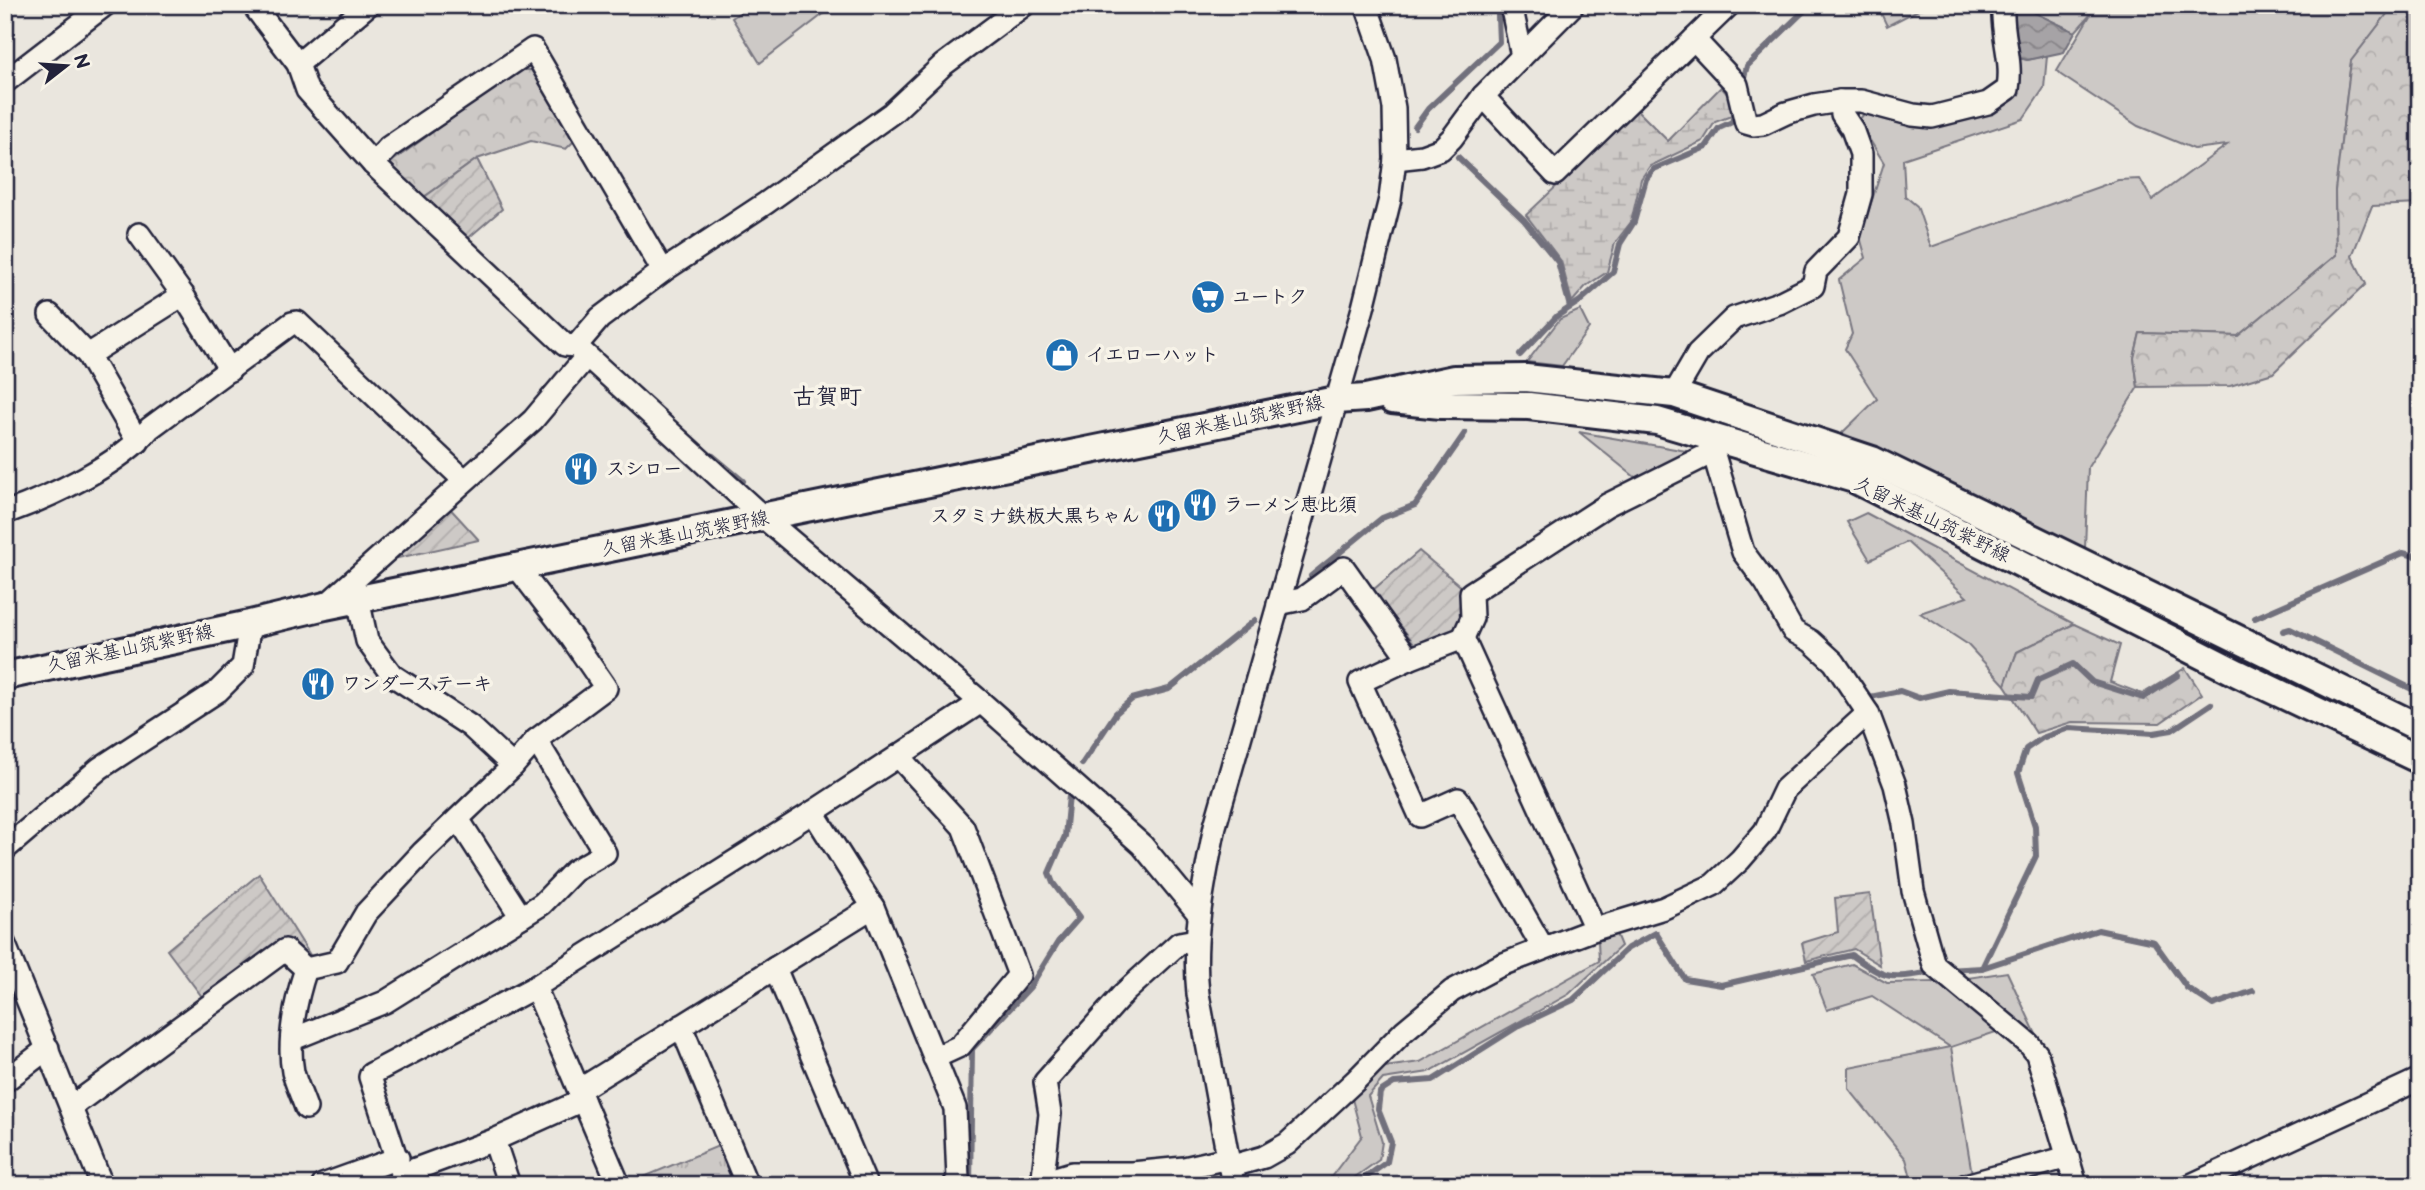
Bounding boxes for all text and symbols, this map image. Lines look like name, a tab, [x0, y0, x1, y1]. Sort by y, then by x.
north arrow	[32, 32, 102, 102]
text: N	[68, 51, 94, 72]
supermarket icon: ユートク	[1189, 278, 1227, 316]
place label: ユートク	[1232, 286, 1307, 309]
shop icon: イエローハット	[1043, 336, 1081, 374]
place label: イエローハット	[1086, 344, 1219, 367]
district label: 古賀町	[793, 383, 862, 411]
street label: 久留米基山筑紫野線	[1154, 391, 1326, 449]
restaurant icon: スシロー	[562, 450, 600, 488]
place label: スシロー	[606, 458, 682, 481]
street label: 久留米基山筑紫野線	[1850, 472, 2014, 568]
restaurant icon: ラーメン恵比須	[1181, 486, 1219, 524]
place label: ラーメン恵比須	[1224, 494, 1357, 517]
restaurant icon: スタミナ鉄板大黒ちゃん	[1145, 497, 1183, 535]
place label: スタミナ鉄板大黒ちゃん	[931, 505, 1140, 528]
street label: 久留米基山筑紫野線	[599, 506, 771, 562]
street label: 久留米基山筑紫野線	[44, 620, 216, 678]
restaurant icon: ワンダーステーキ	[299, 665, 337, 703]
place label: ワンダーステーキ	[342, 673, 492, 696]

